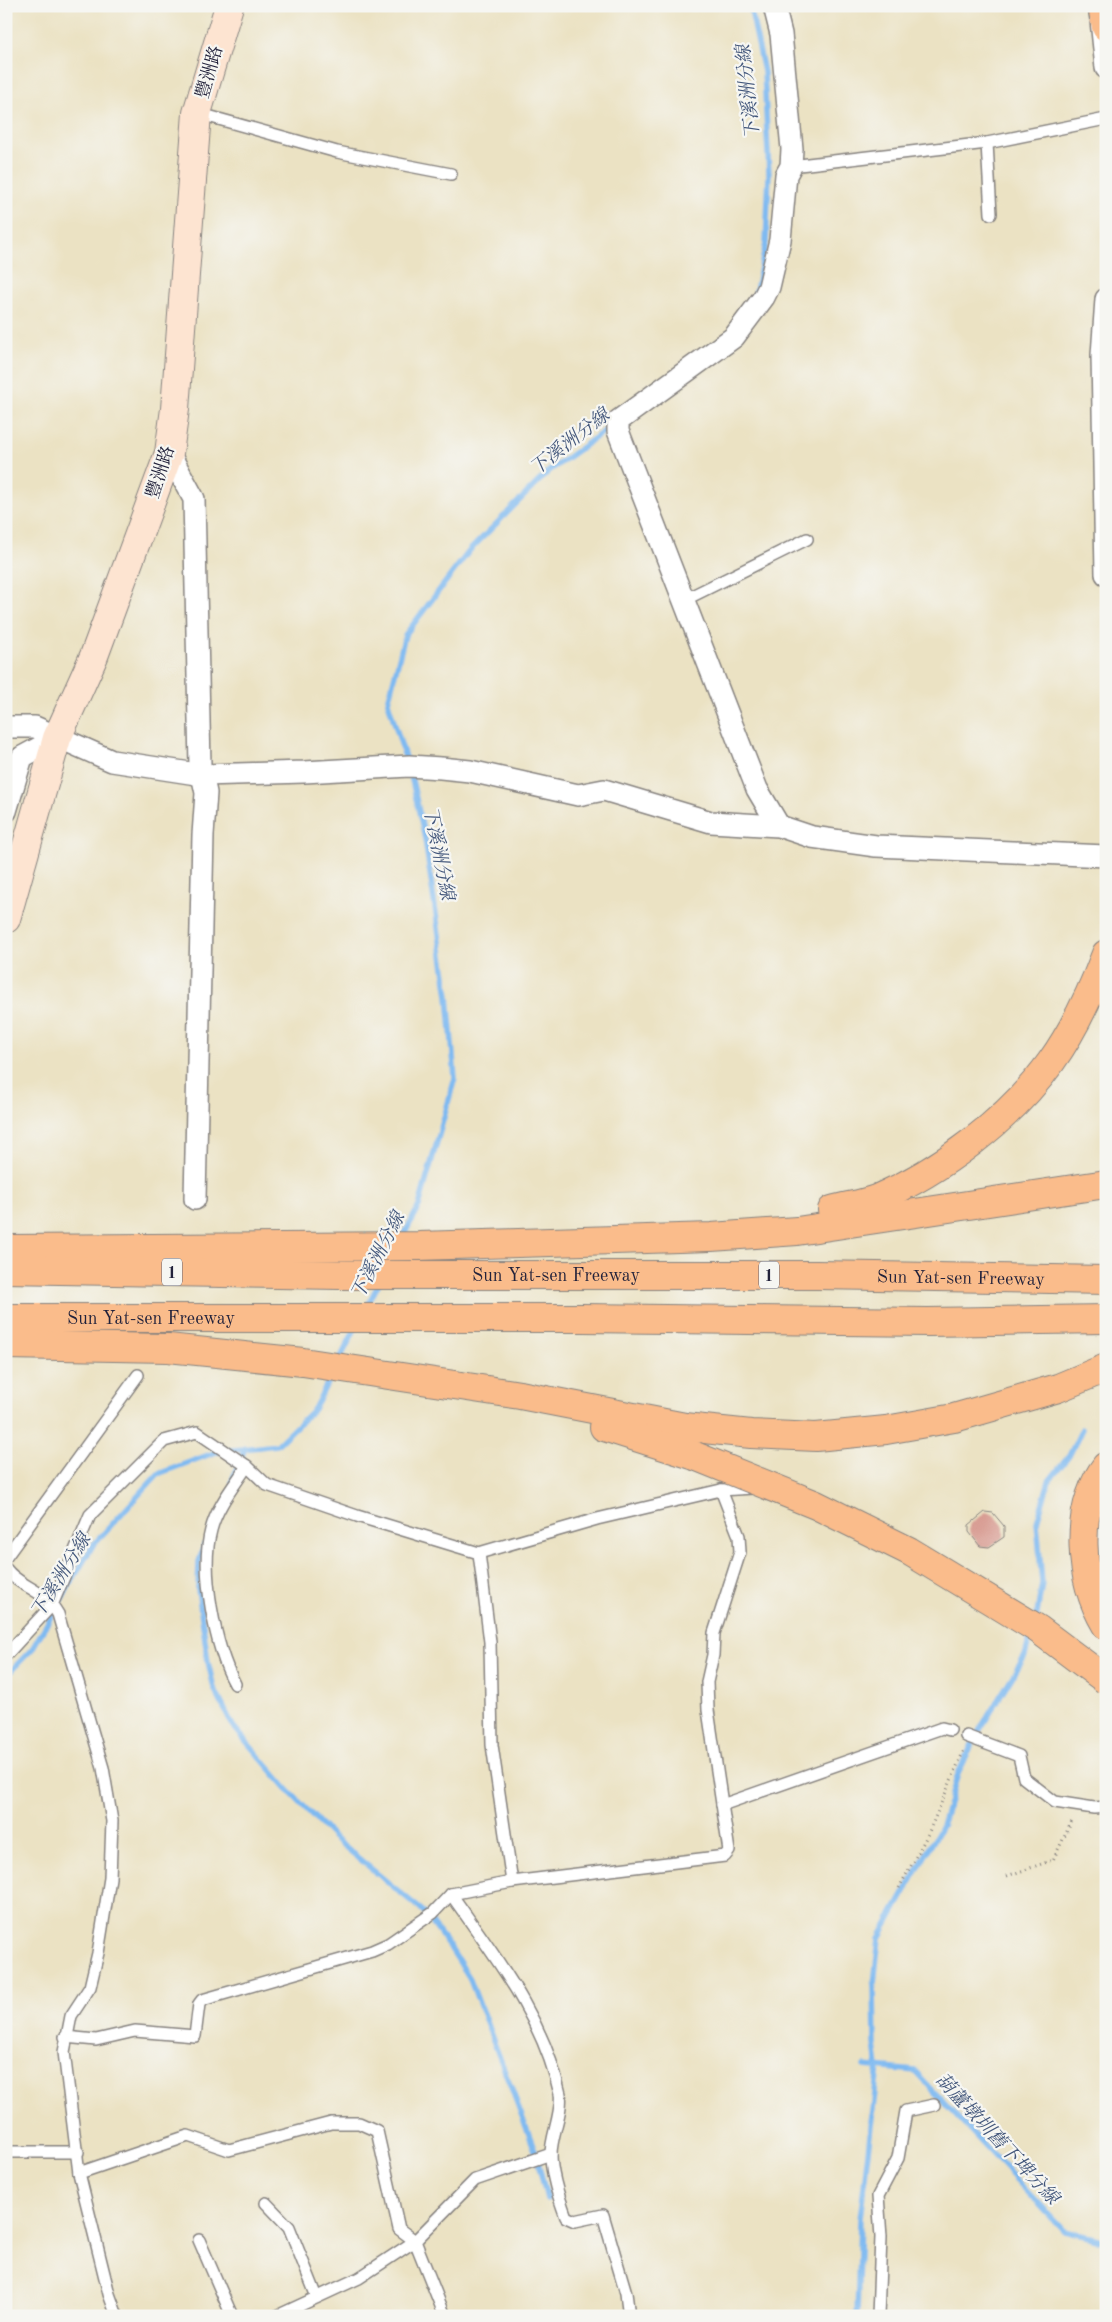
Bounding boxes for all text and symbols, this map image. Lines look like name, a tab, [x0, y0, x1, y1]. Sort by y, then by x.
water label: 下溪洲分線	[733, 42, 764, 140]
street label: 豐洲路	[192, 43, 226, 101]
water label: 下溪洲分線	[526, 403, 615, 480]
street label: 豐洲路	[142, 443, 178, 501]
water label: 下溪洲分線	[419, 805, 458, 904]
water label: 下溪洲分線	[347, 1207, 410, 1303]
road number: 1	[162, 1258, 182, 1286]
road number: 1	[759, 1262, 779, 1288]
street label: Sun Yat-sen Freeway	[472, 1267, 640, 1285]
street label: Sun Yat-sen Freeway	[877, 1268, 1045, 1289]
street label: Sun Yat-sen Freeway	[67, 1310, 235, 1328]
water label: 下溪洲分線	[27, 1528, 96, 1622]
water label: 葫蘆墩圳舊下埤分線	[931, 2069, 1064, 2210]

